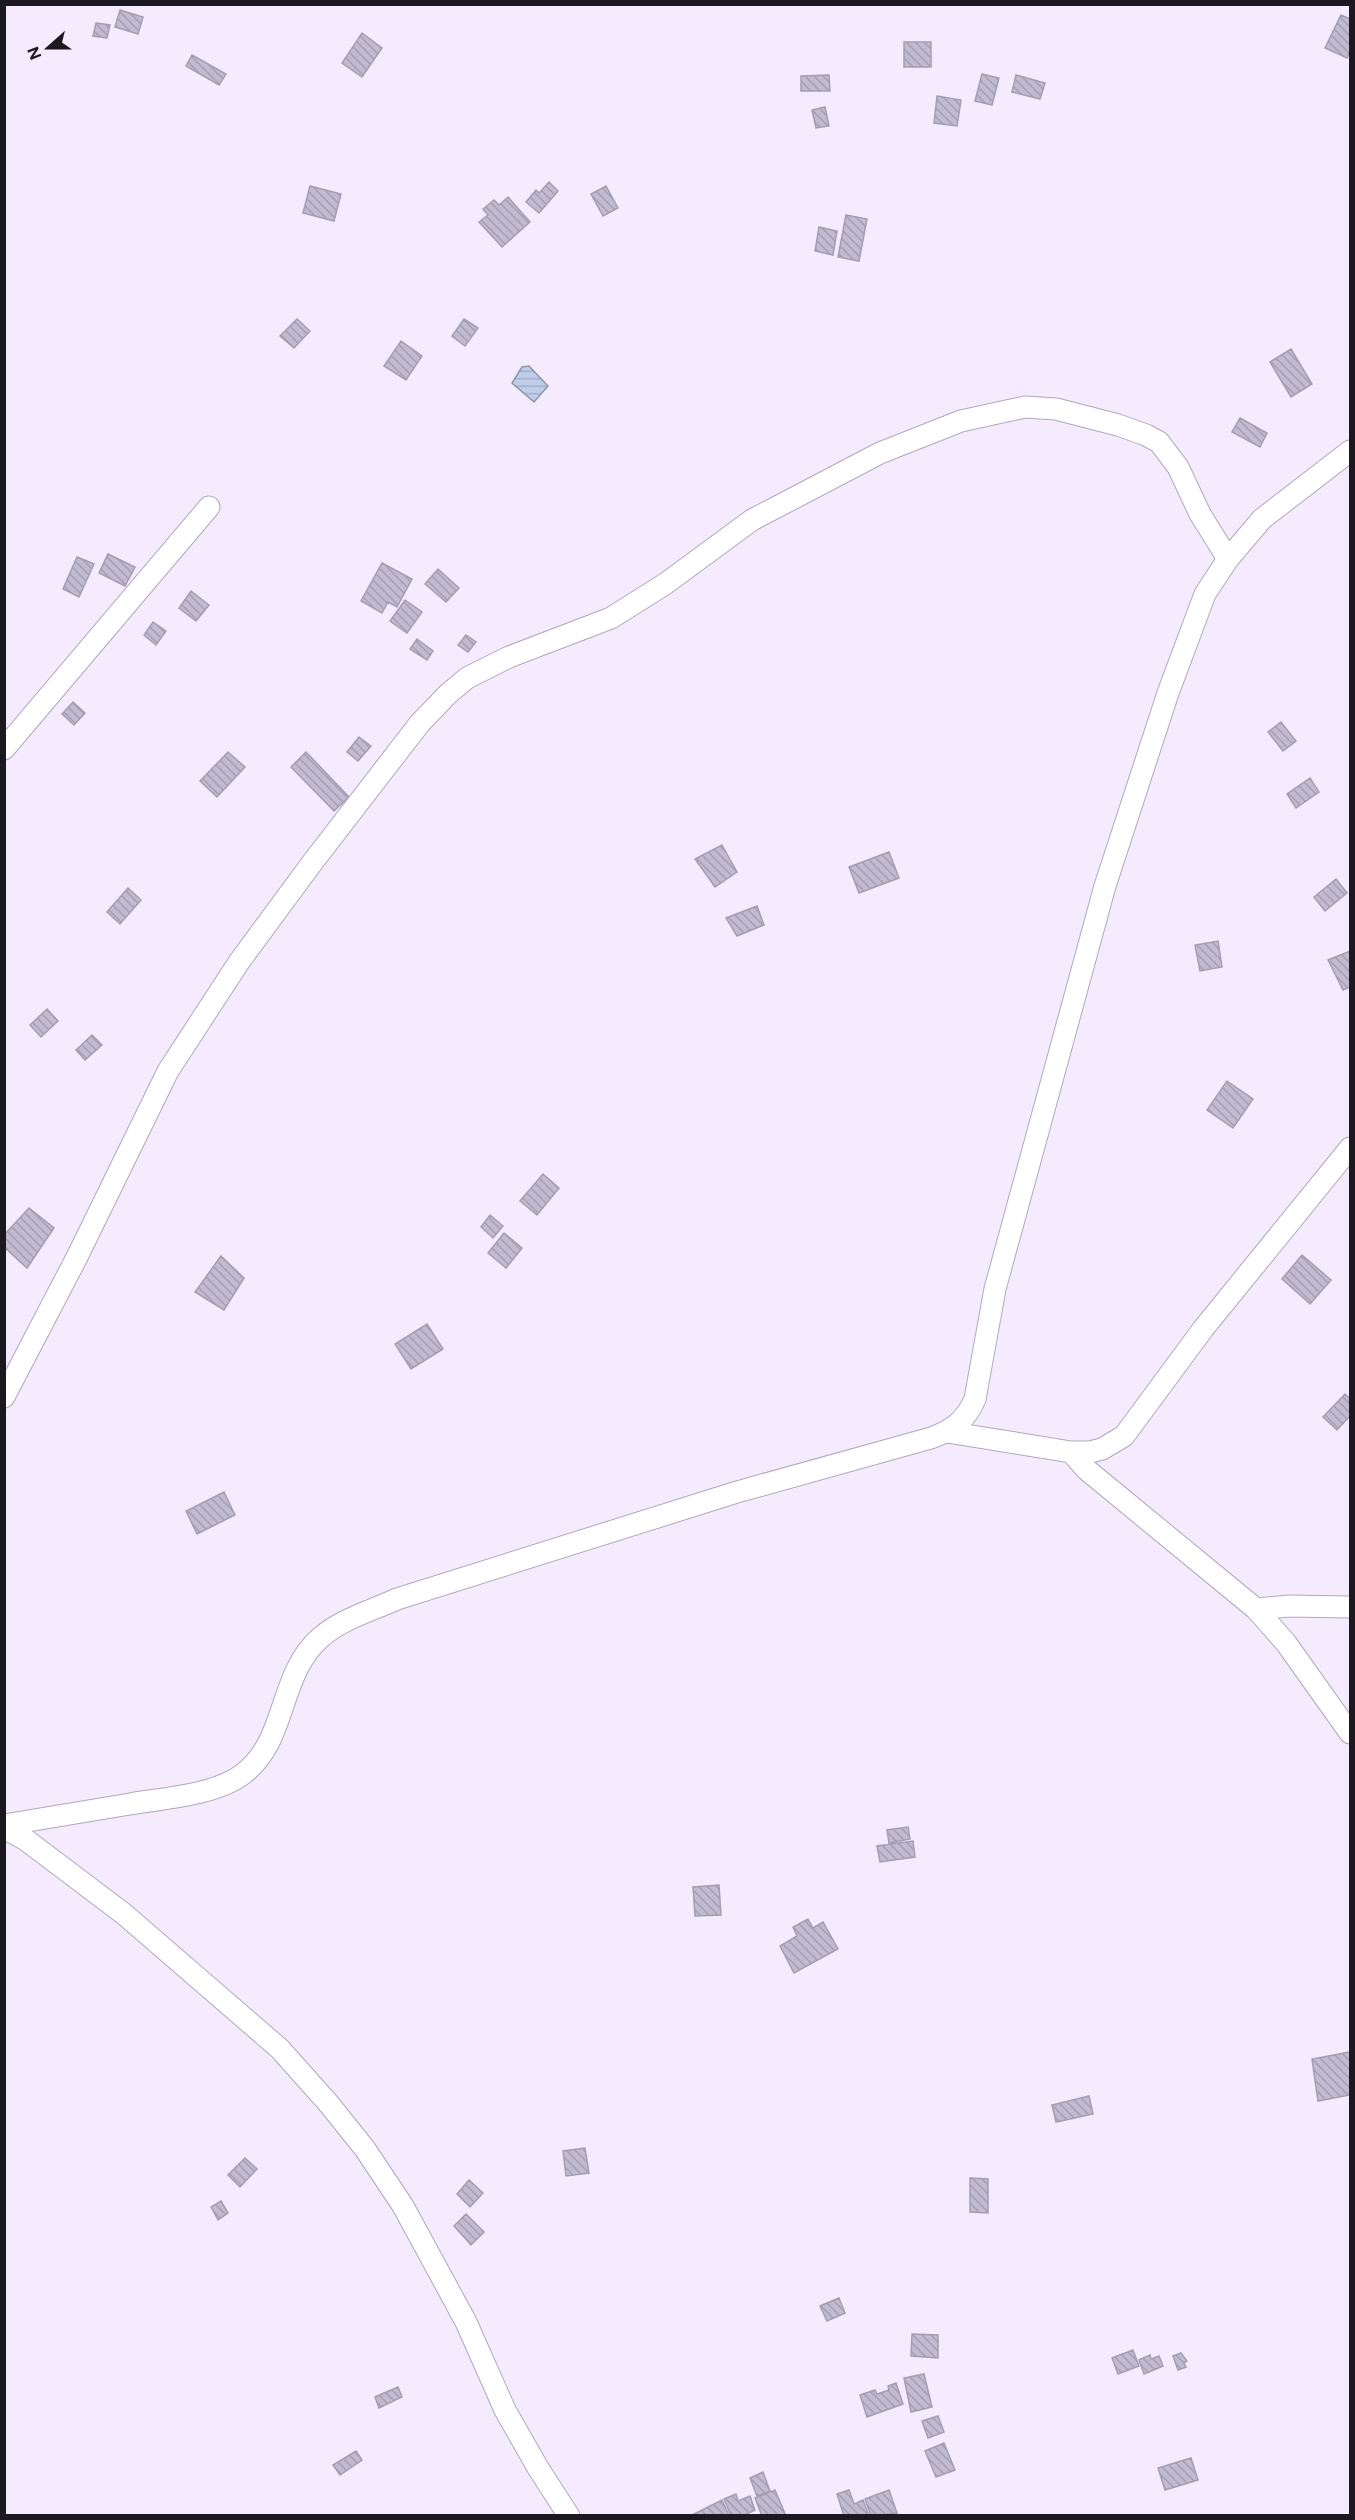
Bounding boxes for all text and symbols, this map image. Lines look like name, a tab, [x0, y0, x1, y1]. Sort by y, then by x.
north arrow	[18, 18, 78, 78]
text: N	[23, 44, 46, 62]

